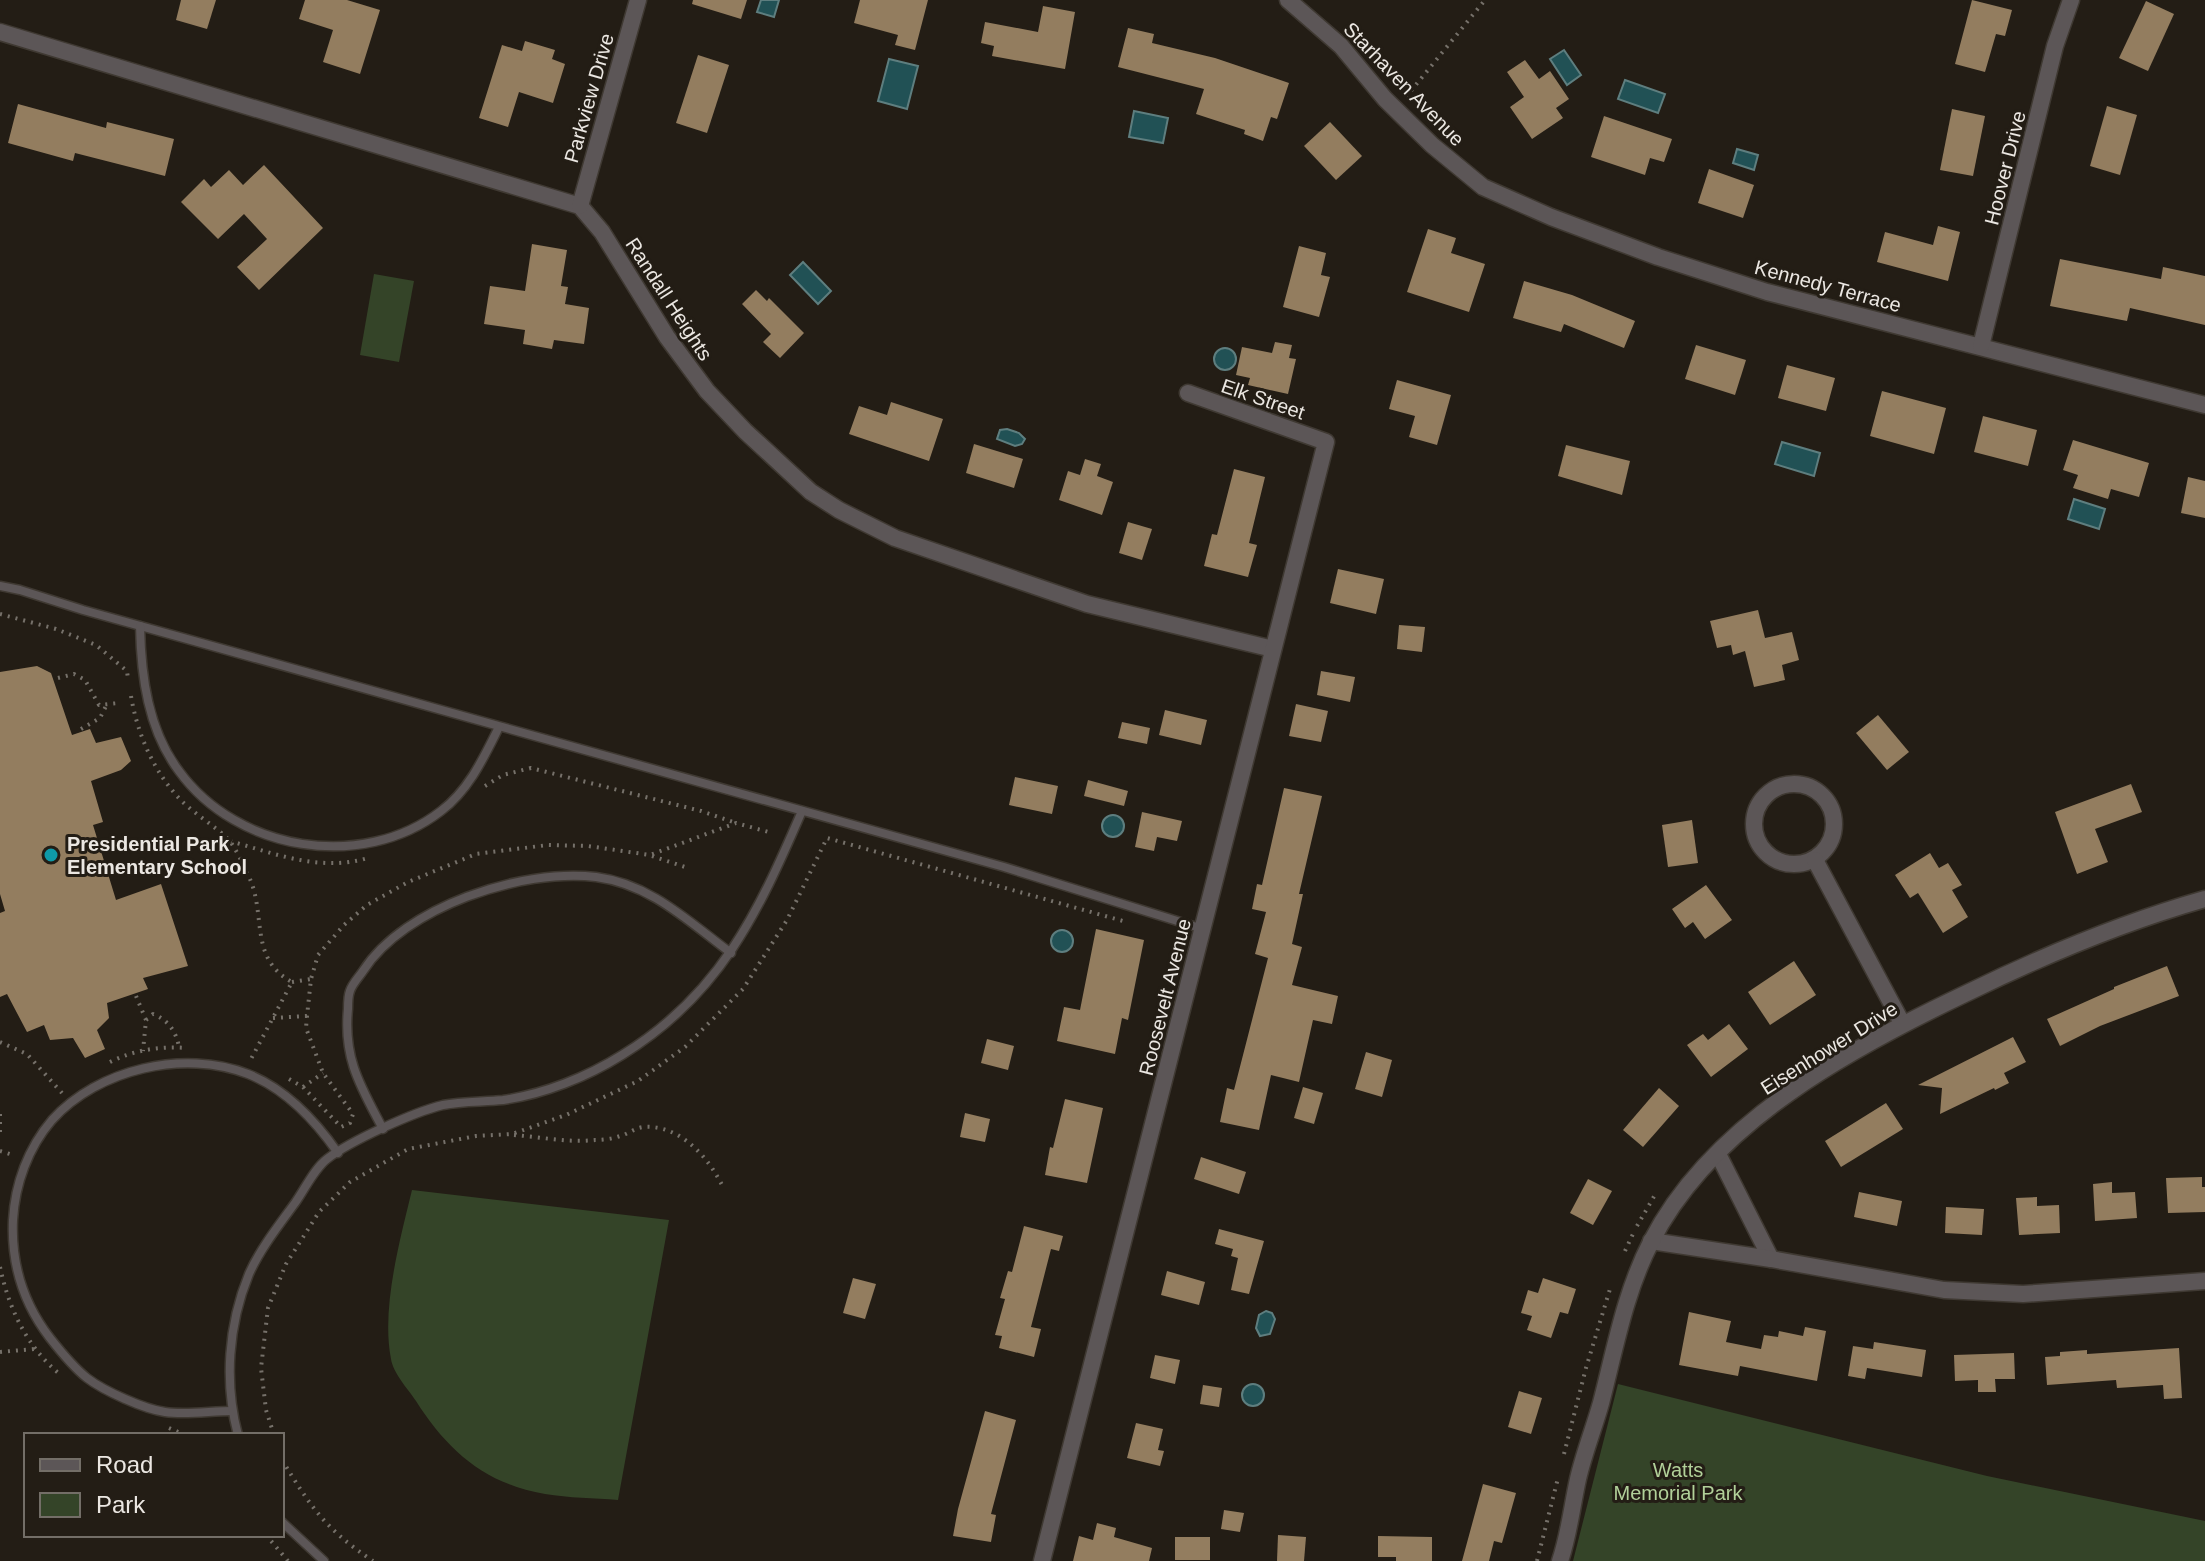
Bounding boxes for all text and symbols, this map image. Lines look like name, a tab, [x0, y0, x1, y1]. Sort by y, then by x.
street label: Starhaven Avenue	[1339, 18, 1469, 150]
street label: Parkview Drive	[560, 31, 618, 165]
street label: Hoover Drive	[1980, 109, 2030, 227]
street label: Randall Heights	[621, 234, 717, 364]
street label: Kennedy Terrace	[1752, 256, 1904, 316]
street label: Elk Street	[1218, 374, 1308, 424]
place label: Presidential Park Elementary School	[67, 833, 247, 878]
marker: Presidential Park Elementary School	[42, 846, 60, 864]
street label: Roosevelt Avenue	[1135, 916, 1195, 1078]
street label: Eisenhower Drive	[1757, 997, 1901, 1099]
legend	[24, 1433, 284, 1537]
text: Road	[96, 1451, 153, 1478]
park label: Watts Memorial Park	[1614, 1459, 1743, 1504]
text: Park	[96, 1491, 146, 1518]

